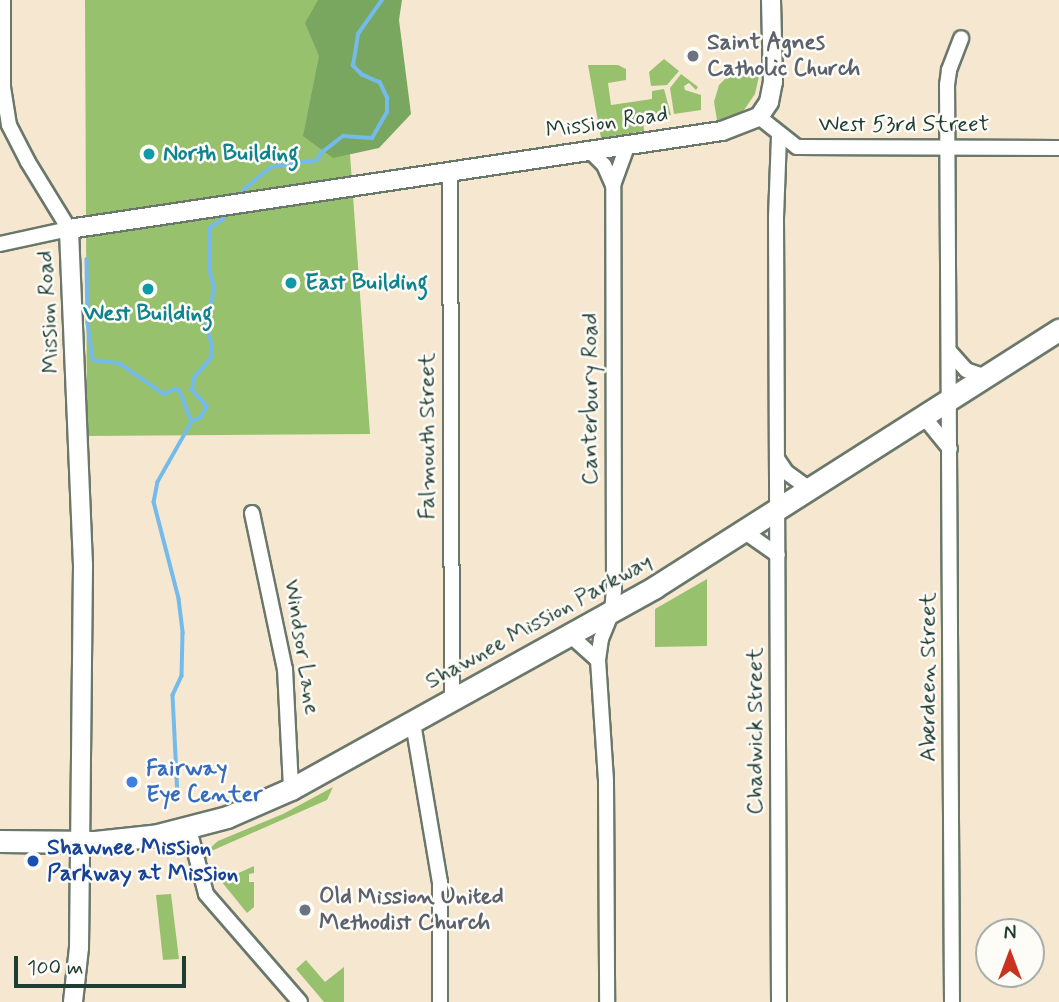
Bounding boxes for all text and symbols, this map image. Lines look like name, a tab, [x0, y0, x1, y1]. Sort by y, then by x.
place label: Saint Agnes Catholic Church	[707, 29, 866, 83]
marker: Saint Agnes Catholic Church	[685, 48, 701, 64]
street label: Mission Road	[544, 101, 670, 145]
street label: West 53rd Street	[819, 111, 989, 139]
place label: North Building	[163, 140, 299, 168]
marker: North Building	[141, 146, 157, 162]
street label: Mission Road	[32, 250, 66, 374]
place label: East Building	[305, 269, 428, 297]
marker: East Building	[283, 275, 299, 291]
marker: West Building	[140, 281, 156, 297]
place label: West Building	[83, 300, 213, 328]
street label: Canterbury Road	[577, 313, 605, 485]
street label: Falmouth Street	[414, 352, 442, 520]
street label: Shawnee Mission Parkway	[421, 548, 657, 696]
street label: Windsor Lane	[277, 578, 325, 716]
street label: Aberdeen Street	[915, 592, 943, 762]
street label: Chadwick Street	[742, 647, 770, 815]
place label: Fairway Eye Center	[146, 755, 258, 809]
marker: Fairway Eye Center	[124, 774, 140, 790]
place label: Shawnee Mission Parkway at Mission	[47, 834, 239, 888]
marker: Shawnee Mission Parkway at Mission	[25, 853, 41, 869]
place label: Old Mission United Methodist Church	[319, 883, 498, 937]
marker: Old Mission United Methodist Church	[297, 902, 313, 918]
north arrow	[975, 918, 1045, 988]
text: N	[1004, 921, 1016, 946]
scale bar	[18, 942, 189, 986]
text: 100 m	[27, 954, 83, 982]

